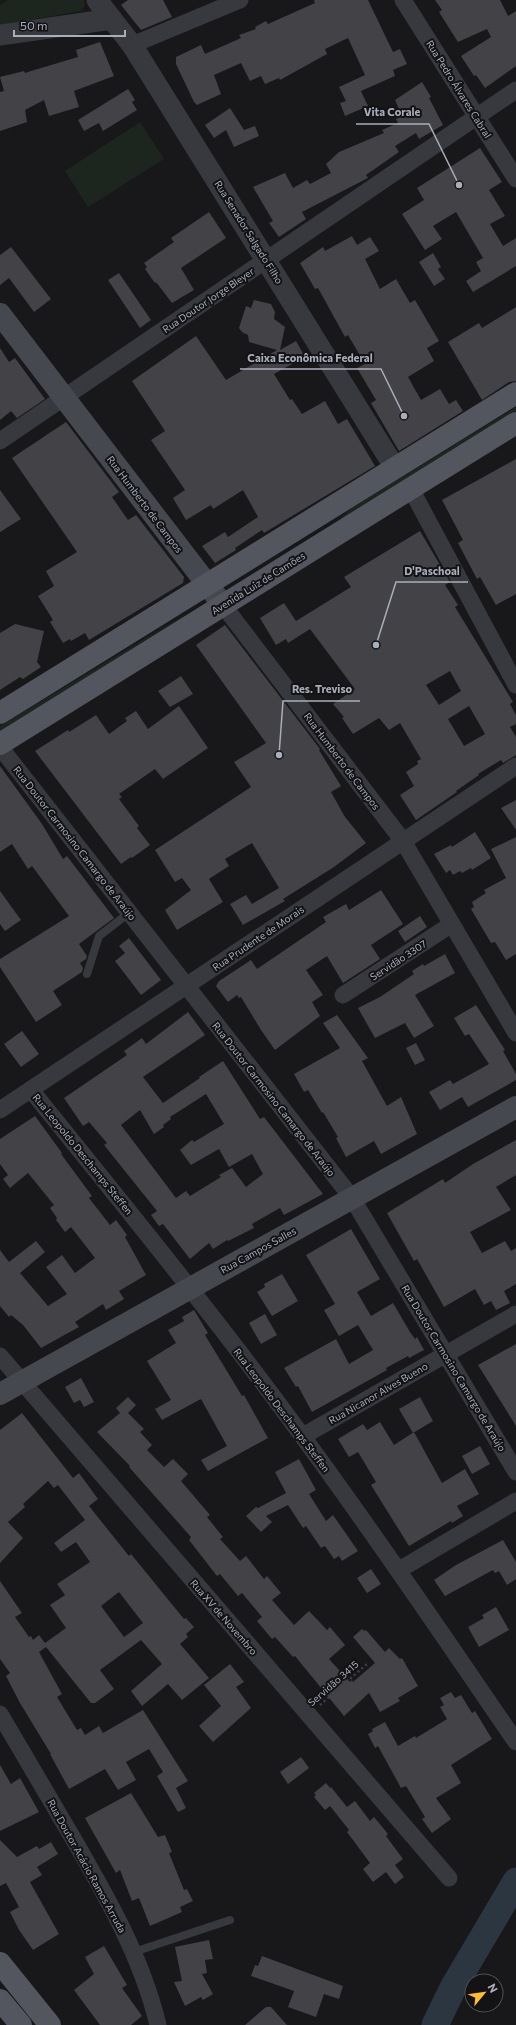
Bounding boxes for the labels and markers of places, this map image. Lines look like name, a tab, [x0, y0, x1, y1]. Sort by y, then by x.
callout: Vita Corale	[356, 101, 429, 124]
callout: Caixa Econômica Federal	[240, 346, 381, 369]
callout: D'Paschoal	[396, 559, 468, 582]
callout: Res. Treviso	[283, 678, 360, 701]

